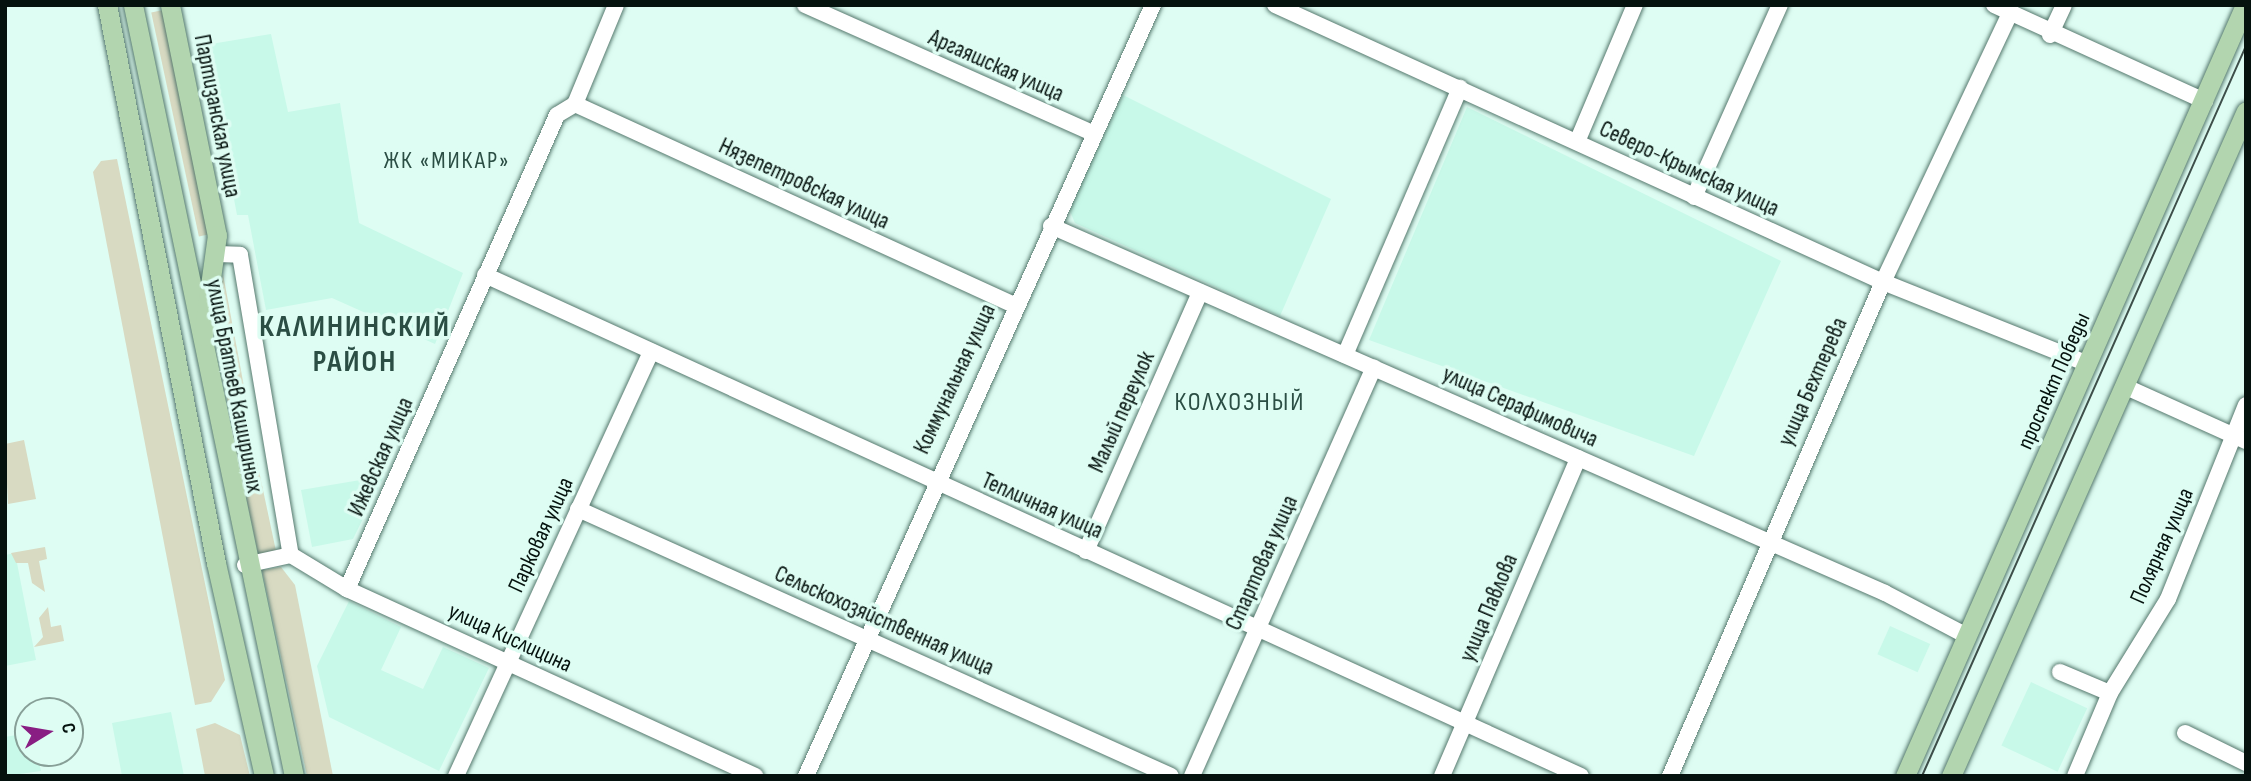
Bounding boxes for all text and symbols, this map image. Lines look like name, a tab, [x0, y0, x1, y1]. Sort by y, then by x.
street label: Аргаяшская улица	[924, 24, 1068, 108]
street label: Партизанская улица	[188, 32, 246, 200]
street label: Северо-Крымская улица	[1595, 115, 1783, 223]
street label: Нязепетровская улица	[714, 132, 894, 236]
district label: ЖК «МИКАР»	[385, 147, 509, 175]
street label: улица Братьев Кашириных	[200, 277, 268, 495]
street label: Коммунальная улица	[908, 300, 1002, 458]
street label: проспект Победы	[2012, 308, 2096, 454]
district label: КАЛИНИНСКИЙ РАЙОН	[261, 309, 449, 380]
street label: улица Бехтерева	[1772, 314, 1854, 450]
street label: Малый переулок	[1083, 347, 1161, 477]
street label: улица Серафимовича	[1438, 360, 1602, 454]
district label: КОЛХОЗНЫЙ	[1176, 387, 1304, 419]
street label: Ижевская улица	[343, 393, 419, 521]
street label: Тепличная улица	[977, 467, 1107, 545]
street label: Парковая улица	[502, 473, 580, 597]
street label: Полярная улица	[2124, 484, 2200, 608]
street label: Стартовая улица	[1220, 491, 1304, 635]
street label: улица Павлова	[1454, 550, 1524, 666]
street label: Сельскохозяйственная улица	[770, 560, 998, 682]
street label: улица Кислицина	[444, 597, 576, 679]
north arrow	[14, 697, 84, 767]
text: С	[56, 721, 80, 735]

